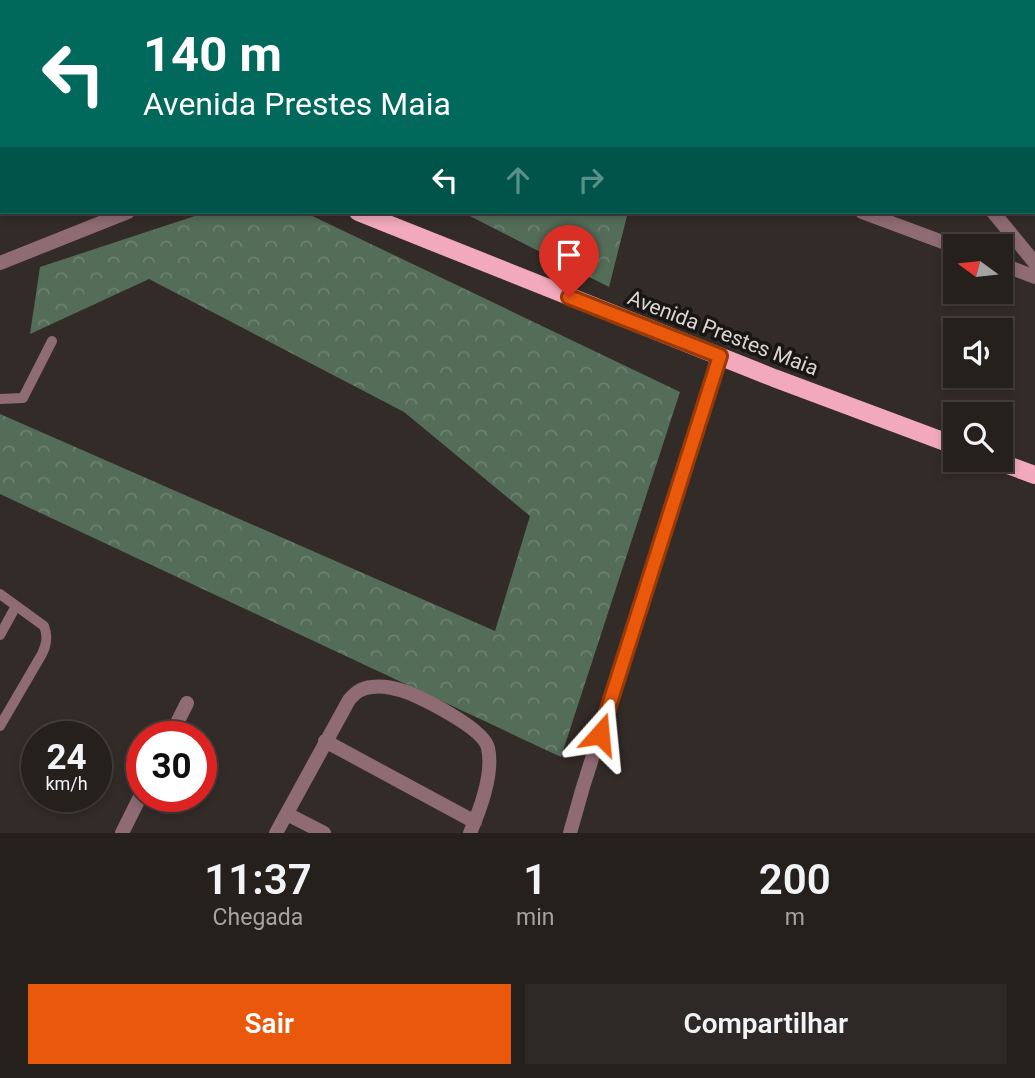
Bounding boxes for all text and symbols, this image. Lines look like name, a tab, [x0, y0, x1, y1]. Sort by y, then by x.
text: 140 m	[143, 26, 282, 83]
icon: left	[28, 28, 119, 119]
text: Avenida Prestes Maia	[143, 85, 451, 123]
icon: left	[426, 161, 464, 199]
icon: ahead	[499, 161, 537, 199]
icon: right	[572, 161, 610, 199]
pin	[539, 225, 599, 297]
north arrow	[943, 234, 1013, 304]
map controls	[943, 234, 1013, 472]
icon: arrive	[550, 236, 588, 274]
street label: Avenida Prestes Maia	[624, 286, 822, 380]
button: sound	[943, 318, 1013, 388]
button: search	[943, 402, 1013, 472]
position arrow	[563, 697, 637, 771]
speed limit sign: 30	[126, 721, 217, 812]
text: 24	[46, 737, 87, 778]
text: km/h	[45, 773, 88, 794]
text: 11:37	[204, 855, 312, 904]
text: 1	[523, 855, 547, 904]
text: 200	[759, 855, 831, 904]
text: Chegada	[213, 904, 303, 931]
text: min	[516, 904, 554, 931]
text: m	[785, 904, 805, 931]
button: Sair	[28, 984, 511, 1064]
button: Compartilhar	[525, 984, 1007, 1064]

